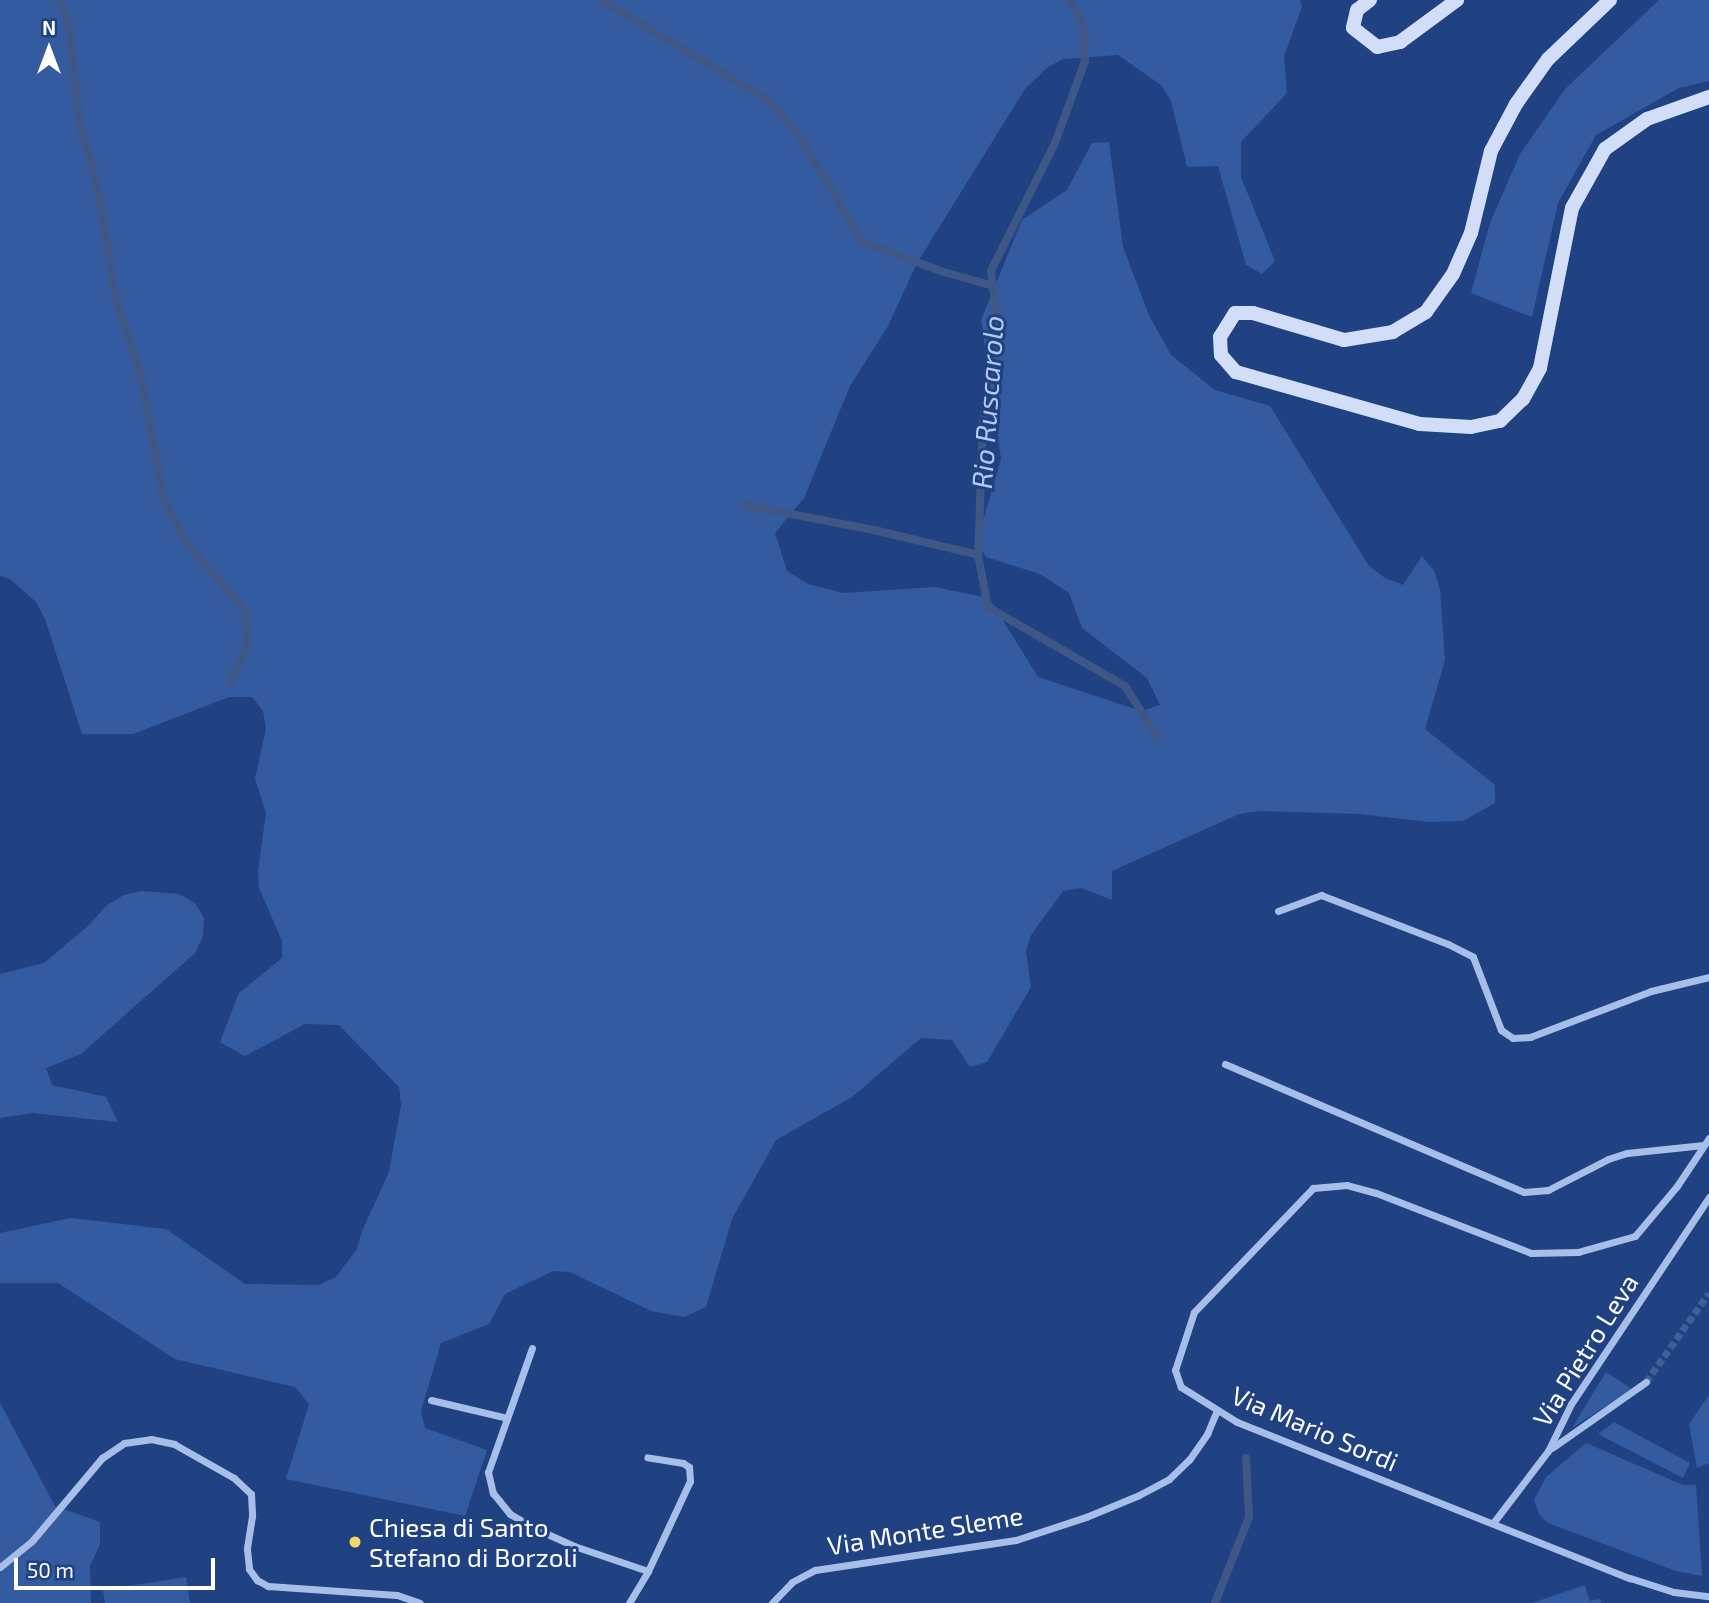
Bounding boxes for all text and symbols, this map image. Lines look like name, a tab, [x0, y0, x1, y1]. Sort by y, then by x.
north arrow	[14, 14, 84, 84]
text: N	[42, 16, 56, 39]
water label: Rio Ruscarolo	[964, 314, 1010, 490]
street label: Via Pietro Leva	[1526, 1268, 1644, 1432]
street label: Via Mario Sordi	[1227, 1379, 1403, 1477]
street label: Via Monte Sleme	[825, 1499, 1025, 1561]
place label: Chiesa di Santo Stefano di Borzoli	[369, 1511, 578, 1572]
marker: Chiesa di Santo Stefano di Borzoli	[347, 1534, 363, 1550]
scale bar	[18, 1544, 219, 1588]
text: 50 m	[27, 1557, 74, 1582]

